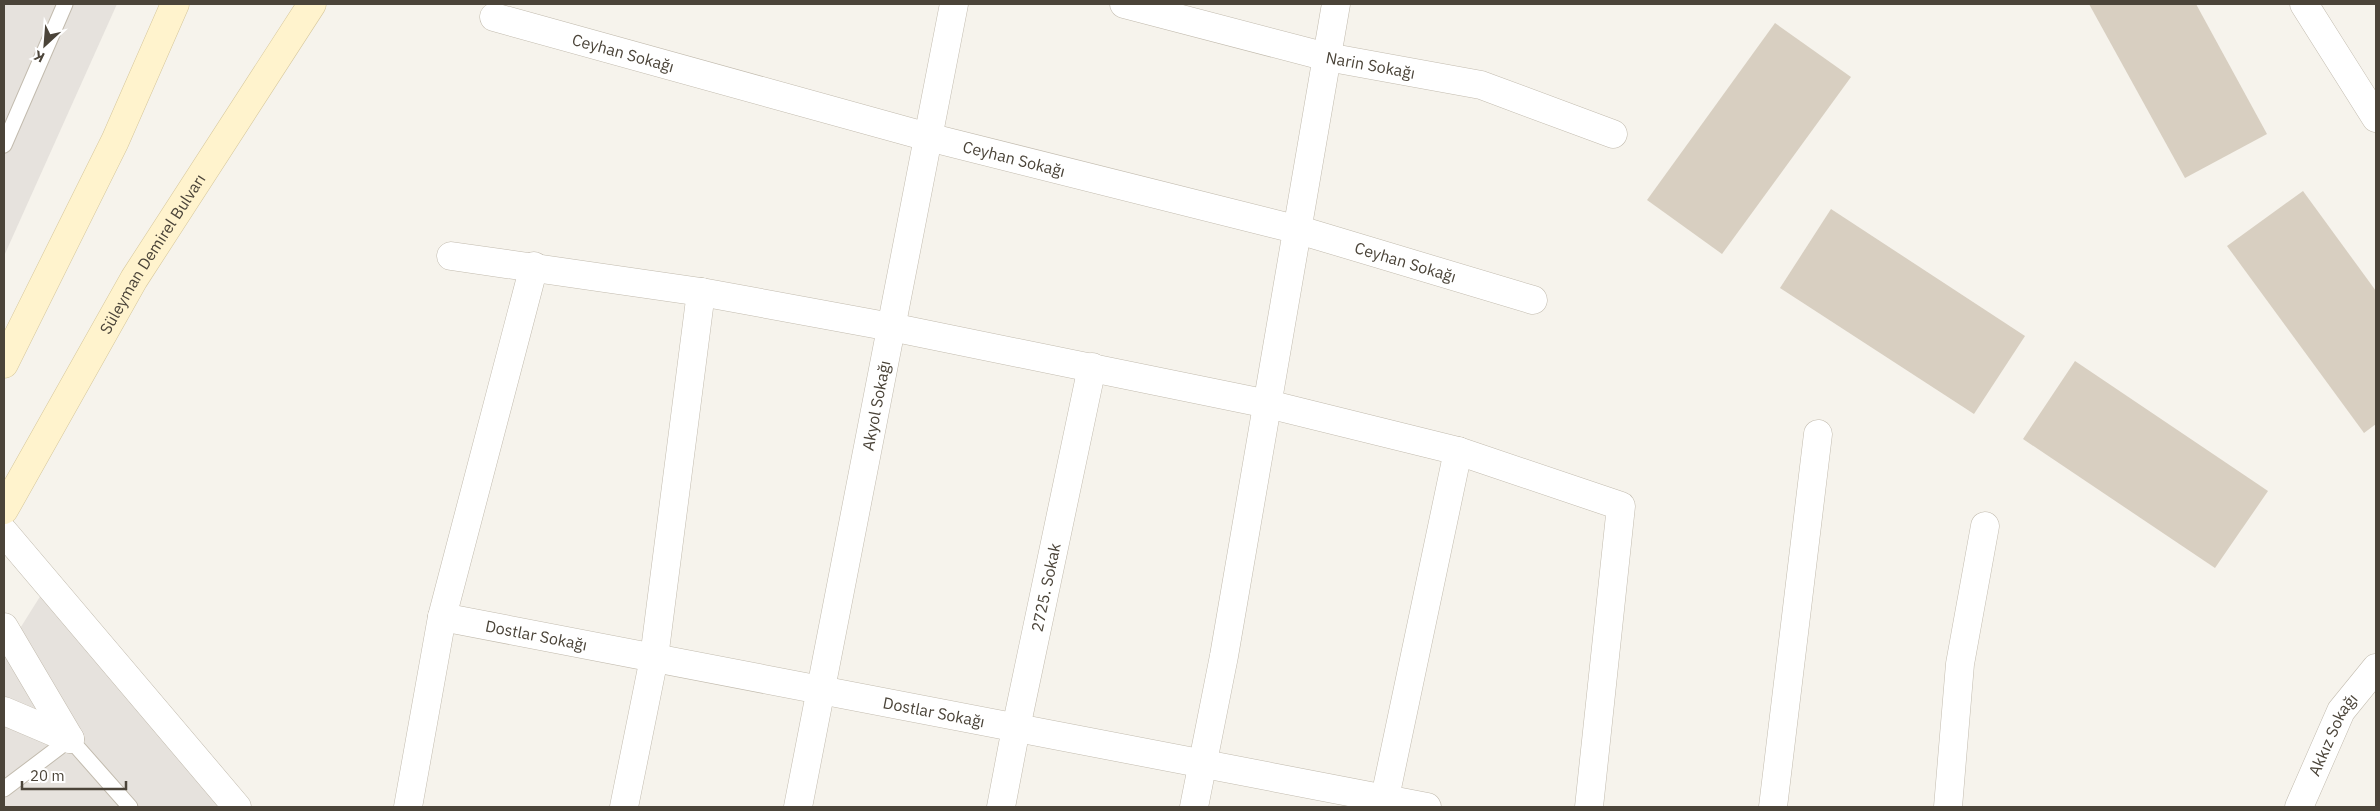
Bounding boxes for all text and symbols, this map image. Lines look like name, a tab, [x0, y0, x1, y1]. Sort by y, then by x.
north arrow	[20, 20, 70, 70]
street label: Ceyhan Sokağı	[570, 29, 676, 76]
text: K	[31, 46, 48, 67]
street label: Narin Sokağı	[1324, 47, 1417, 83]
street label: Ceyhan Sokağı	[961, 136, 1067, 181]
street label: Süleyman Demirel Bulvarı	[95, 170, 209, 338]
street label: Ceyhan Sokağı	[1352, 237, 1459, 286]
street label: Akyol Sokağı	[857, 359, 895, 452]
street label: 2725. Sokak	[1027, 541, 1065, 634]
street label: Dostlar Sokağı	[484, 616, 589, 655]
street label: Akkız Sokağı	[2304, 689, 2362, 779]
street label: Dostlar Sokağı	[881, 692, 987, 731]
scale bar	[22, 758, 126, 790]
text: 20 m	[30, 766, 65, 785]

